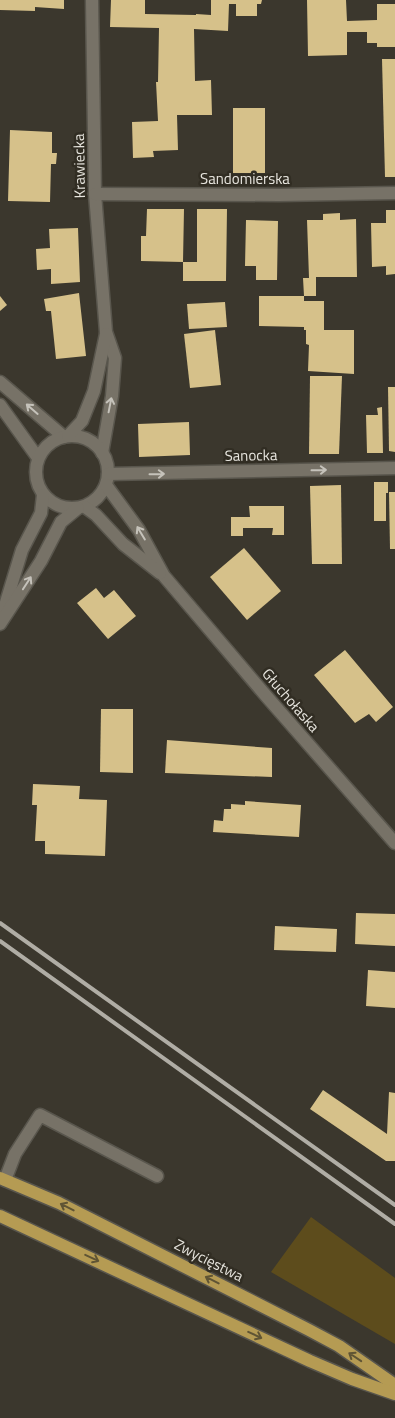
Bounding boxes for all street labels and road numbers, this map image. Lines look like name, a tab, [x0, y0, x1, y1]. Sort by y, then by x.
street label: Krawiecka	[67, 133, 91, 199]
street label: Sandomierska	[200, 167, 290, 190]
street label: Sanocka	[224, 443, 278, 467]
street label: Głuchołaska	[257, 663, 326, 737]
street label: Zwycięstwa	[170, 1233, 248, 1287]

